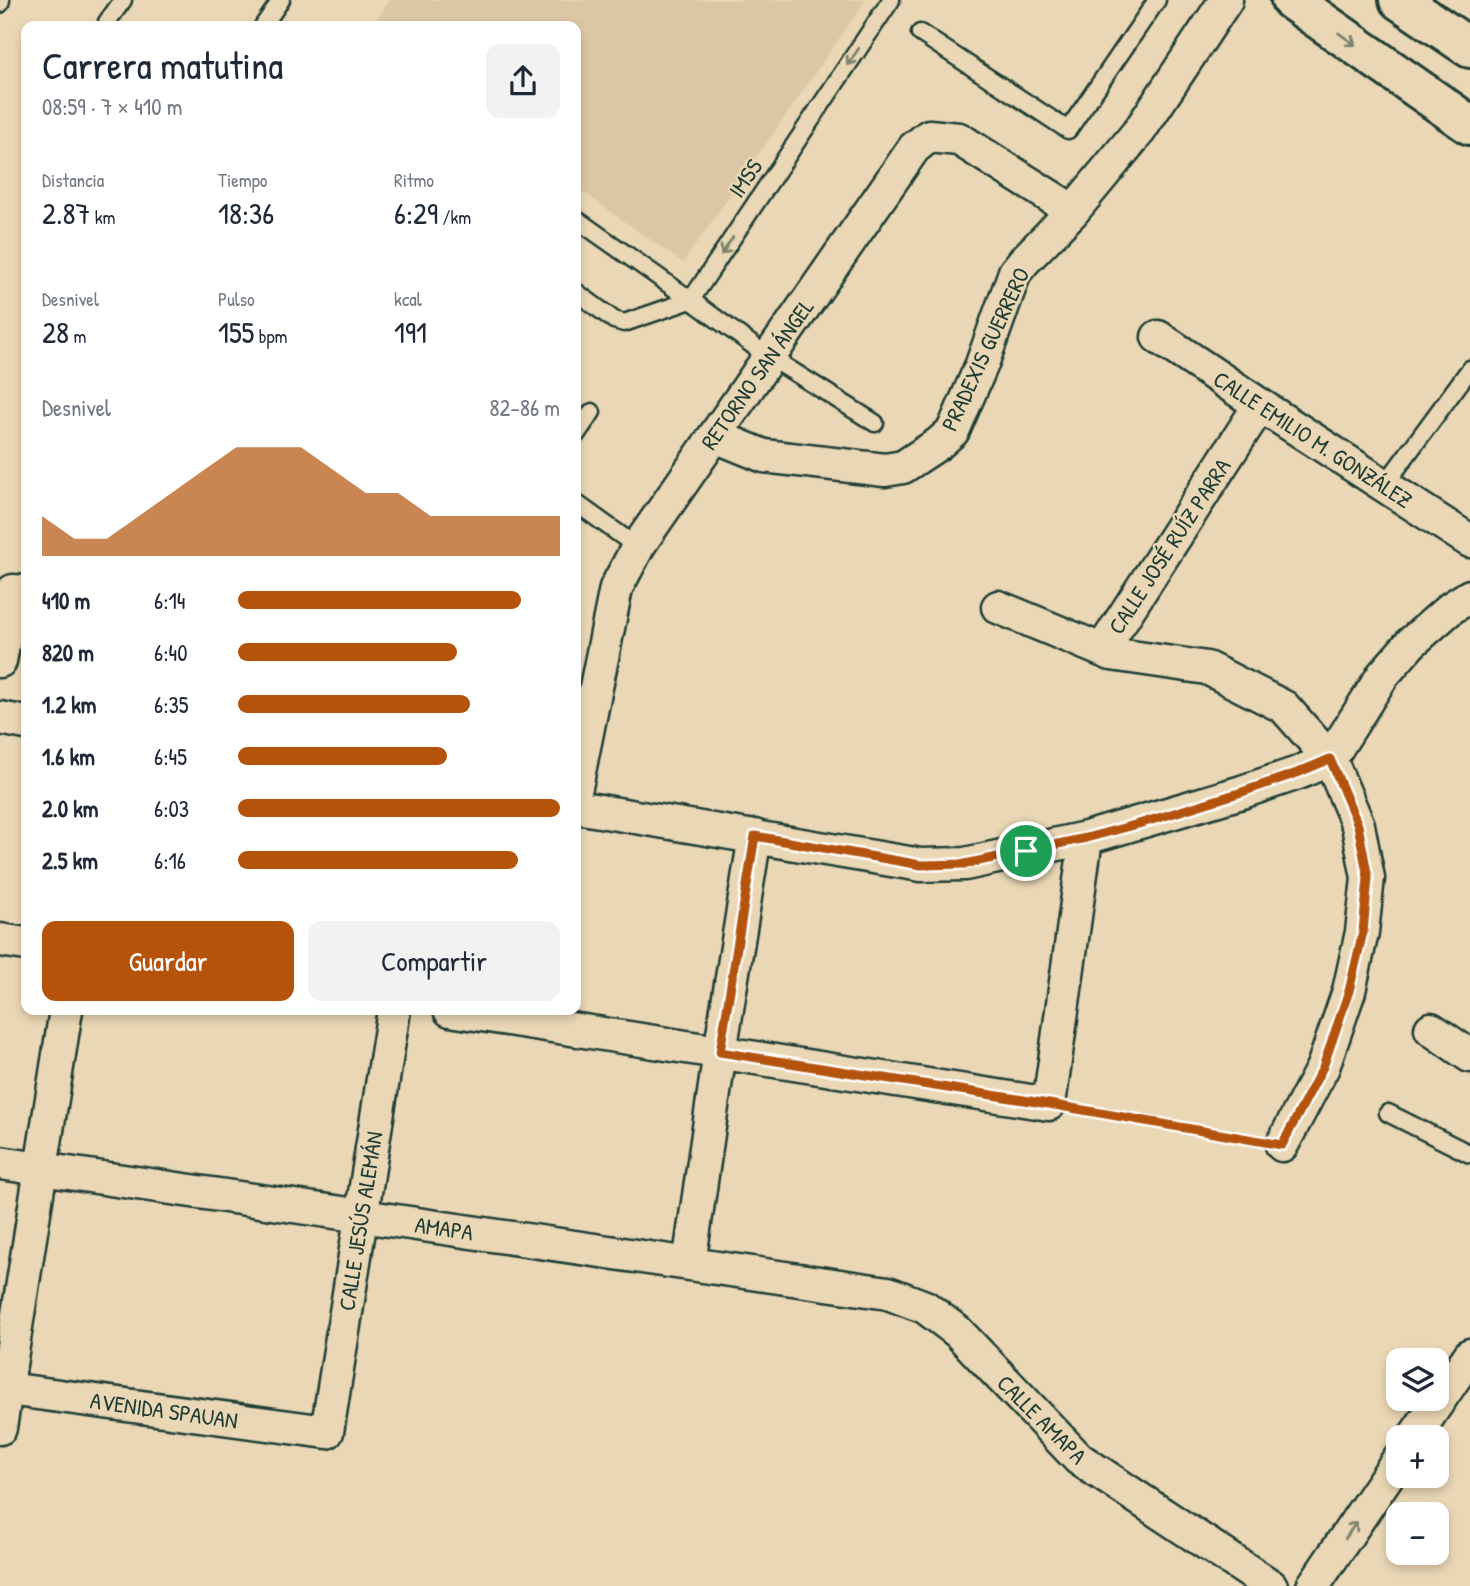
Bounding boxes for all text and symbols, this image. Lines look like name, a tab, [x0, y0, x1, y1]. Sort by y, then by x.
one-way arrow	[1337, 32, 1356, 46]
text: Carrera matutina	[42, 39, 283, 91]
button: share	[486, 44, 560, 118]
one-way arrow	[846, 47, 860, 66]
text: 08:59 · 7 × 410 m	[42, 91, 182, 122]
street label: IMSS	[721, 152, 769, 203]
text: Distancia	[42, 167, 104, 193]
text: Tiempo	[218, 167, 267, 193]
text: Ritmo	[394, 167, 434, 193]
text: 2.87	[42, 193, 90, 233]
text: 18:36	[218, 193, 274, 233]
text: 6:29	[394, 193, 438, 233]
text: km	[90, 204, 116, 230]
text: /km	[438, 204, 471, 230]
one-way arrow	[720, 236, 734, 256]
street label: PRADEXIS GUERRERO	[934, 262, 1036, 436]
text: Desnivel	[42, 286, 99, 312]
text: Pulso	[218, 286, 255, 312]
text: kcal	[394, 286, 422, 312]
street label: RETORNO SAN ÁNGEL	[693, 292, 821, 456]
text: 28	[42, 312, 69, 352]
text: 155	[218, 312, 254, 352]
text: 191	[394, 312, 427, 352]
text: m	[69, 323, 86, 349]
text: bpm	[254, 323, 288, 349]
street label: CALLE EMILIO M. GONZÁLEZ	[1208, 363, 1419, 515]
text: Desnivel	[42, 392, 111, 423]
text: 82–86 m	[490, 392, 560, 423]
street label: CALLE JOSÉ RUÍZ PARRA	[1101, 452, 1237, 640]
text: 410 m	[42, 585, 90, 616]
text: 6:14	[154, 585, 186, 616]
text: 820 m	[42, 637, 94, 668]
text: 6:40	[154, 637, 187, 668]
text: 1.2 km	[42, 689, 97, 720]
text: 6:35	[154, 689, 189, 720]
text: 1.6 km	[42, 741, 95, 772]
text: 6:45	[154, 741, 187, 772]
text: 2.0 km	[42, 793, 98, 824]
text: 6:03	[154, 793, 189, 824]
pin	[996, 821, 1056, 881]
icon: arrive	[1007, 832, 1045, 870]
text: 2.5 km	[42, 845, 98, 876]
text: 6:16	[154, 845, 186, 876]
button: Guardar	[42, 921, 294, 1001]
button: Compartir	[308, 921, 560, 1001]
street label: CALLE JESÚS ALEMÁN	[331, 1129, 389, 1313]
street label: AMAPA	[413, 1209, 475, 1247]
map controls	[1386, 1348, 1449, 1565]
button: layers	[1386, 1348, 1449, 1411]
street label: CALLE AMAPA	[990, 1367, 1094, 1471]
street label: AVENIDA SPAUAN	[88, 1384, 240, 1436]
button: +	[1386, 1425, 1449, 1488]
button: −	[1386, 1502, 1449, 1565]
one-way arrow	[1344, 1521, 1358, 1540]

